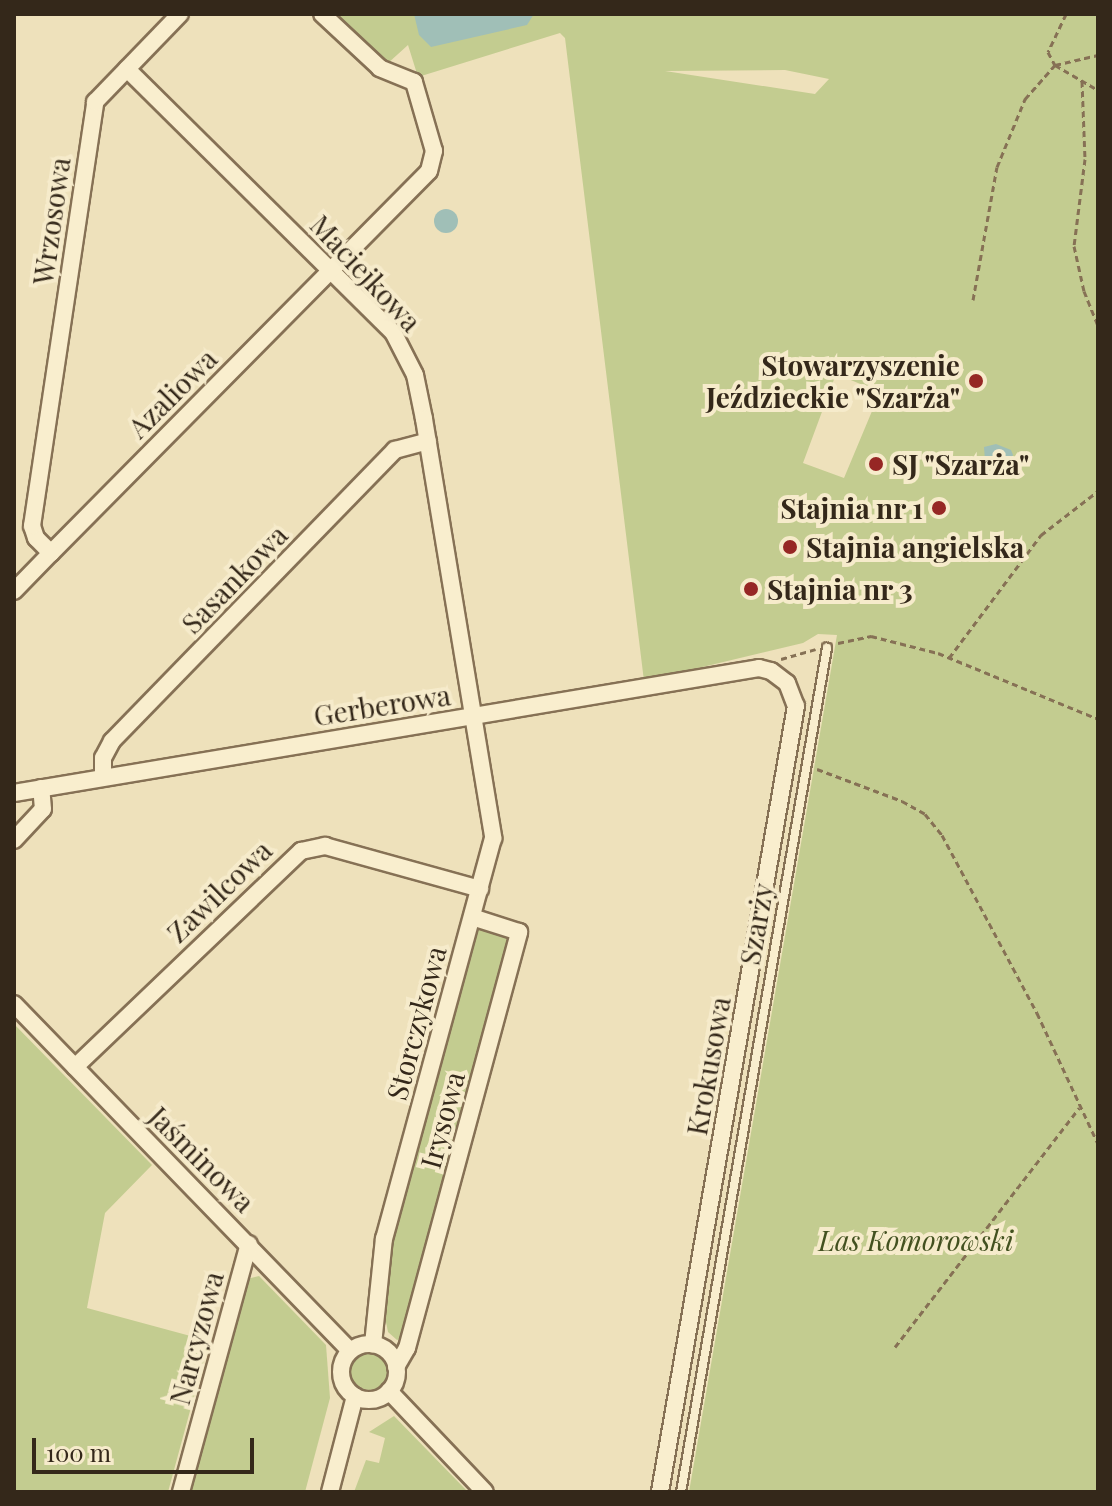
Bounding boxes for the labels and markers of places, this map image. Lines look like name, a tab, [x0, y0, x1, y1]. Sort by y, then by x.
place label: Stowarzyszenie Jeździeckie "Szarża"	[705, 348, 960, 414]
marker: Stowarzyszenie Jeździeckie "Szarża"	[967, 372, 985, 390]
place label: SJ "Szarża"	[892, 447, 1030, 481]
marker: SJ "Szarża"	[867, 455, 885, 473]
place label: Stajnia nr 1	[779, 491, 923, 525]
marker: Stajnia nr 1	[930, 499, 948, 517]
place label: Stajnia angielska	[806, 530, 1024, 564]
marker: Stajnia angielska	[781, 538, 799, 556]
place label: Stajnia nr 3	[767, 572, 914, 606]
marker: Stajnia nr 3	[742, 580, 760, 598]

